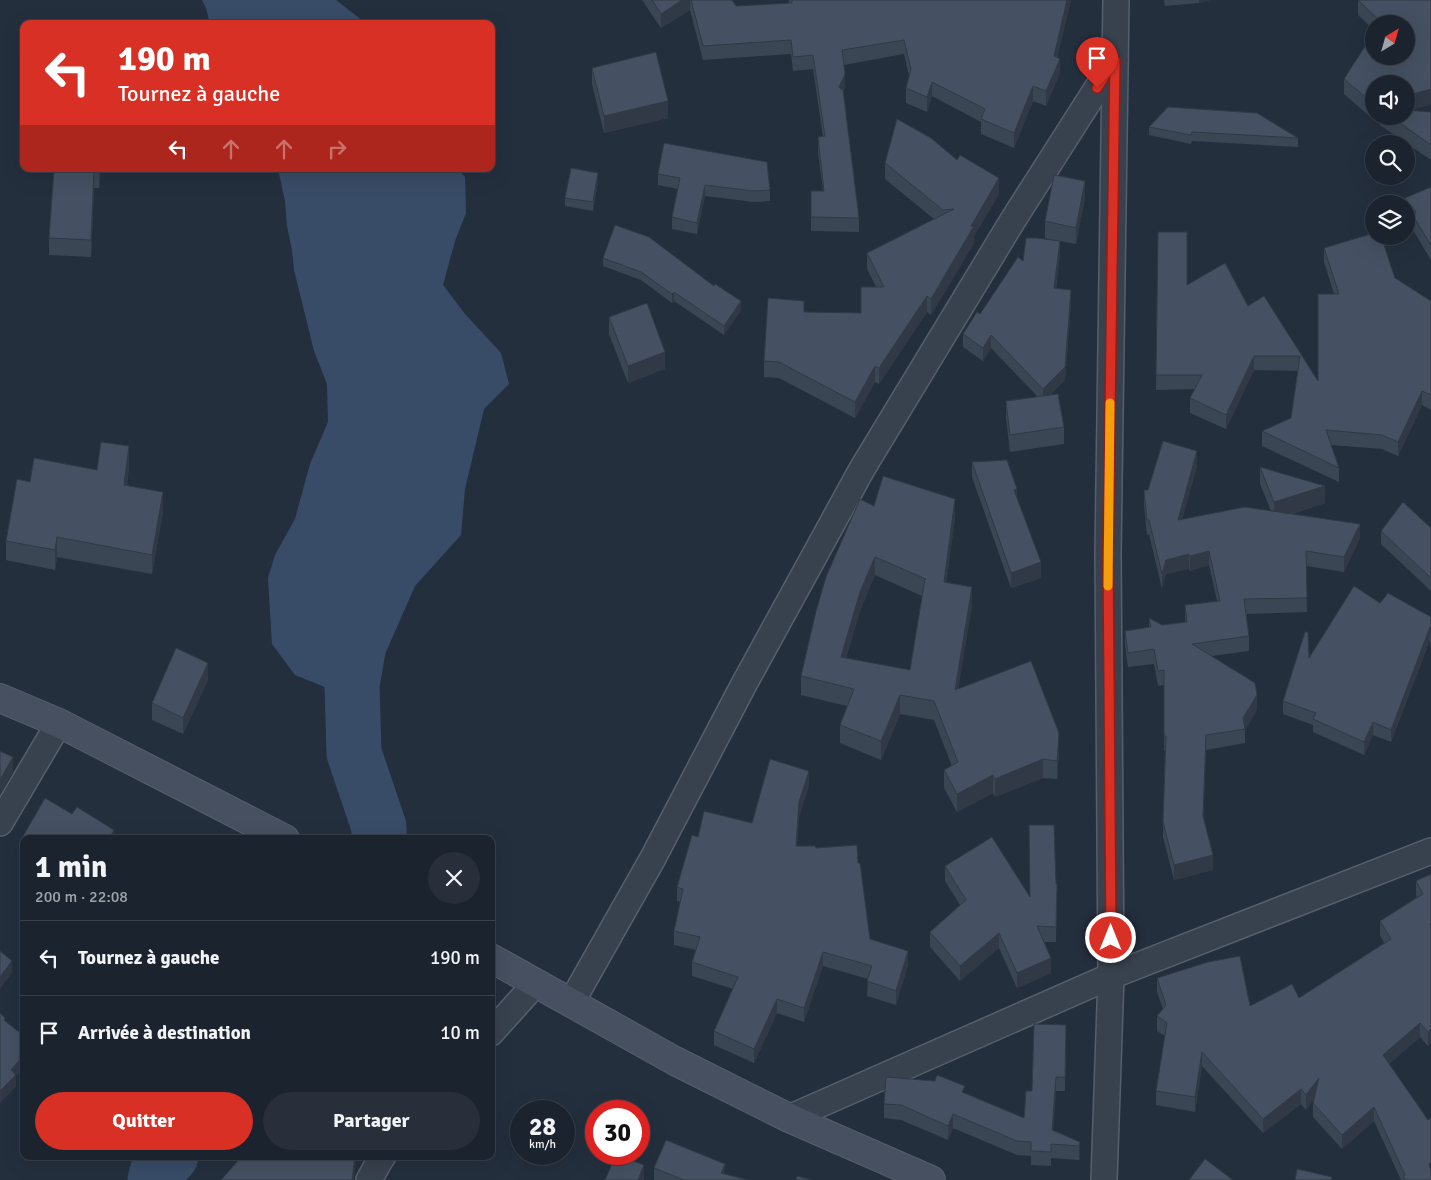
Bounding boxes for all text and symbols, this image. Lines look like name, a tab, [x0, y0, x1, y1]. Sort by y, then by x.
north arrow	[1365, 15, 1415, 65]
map controls	[1365, 15, 1415, 245]
text: 190 m	[118, 37, 211, 80]
pin	[1076, 37, 1118, 88]
icon: left	[35, 40, 100, 105]
icon: arrive	[1083, 44, 1111, 72]
button: sound	[1365, 75, 1415, 125]
text: Tournez à gauche	[118, 80, 280, 107]
icon: left	[164, 135, 192, 163]
icon: ahead	[217, 135, 245, 163]
icon: ahead	[270, 135, 298, 163]
icon: right	[323, 135, 351, 163]
button: search	[1365, 135, 1415, 185]
button: layers	[1365, 195, 1415, 245]
text: 1 min	[35, 849, 107, 886]
button: close	[428, 852, 480, 904]
text: 200 m · 22:08	[35, 887, 128, 907]
position arrow	[1084, 911, 1136, 963]
icon: left	[35, 944, 63, 972]
text: Tournez à gauche	[78, 946, 219, 970]
text: 190 m	[430, 946, 480, 970]
icon: arrive	[35, 1019, 63, 1047]
text: Arrivée à destination	[78, 1021, 251, 1045]
text: 10 m	[440, 1021, 480, 1045]
button: Quitter	[35, 1092, 253, 1150]
button: Partager	[263, 1092, 480, 1150]
speed limit sign: 30	[585, 1100, 650, 1165]
text: 28	[529, 1111, 556, 1142]
text: km/h	[529, 1137, 556, 1152]

